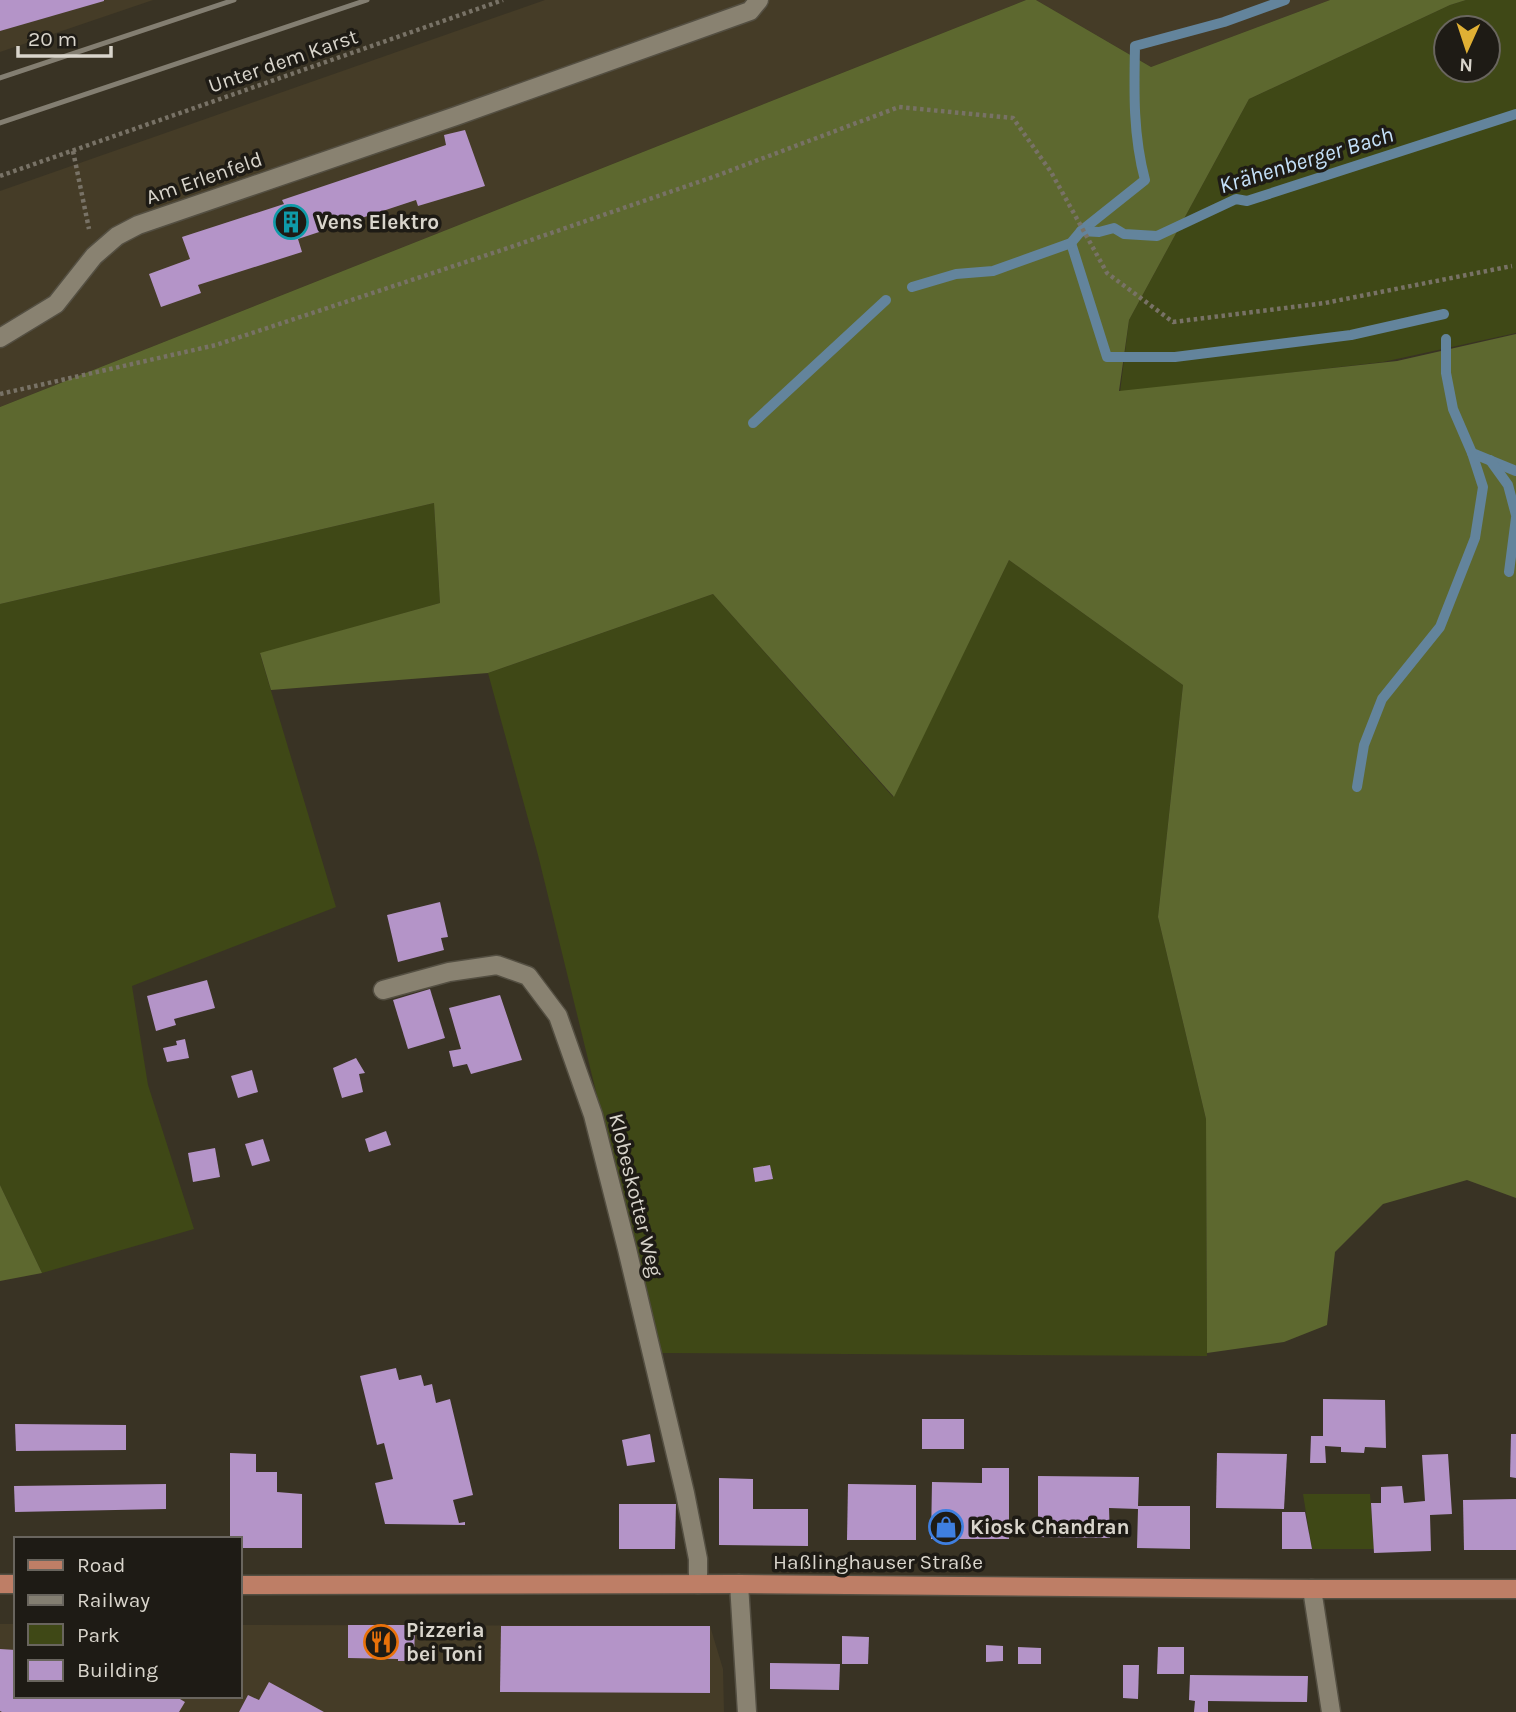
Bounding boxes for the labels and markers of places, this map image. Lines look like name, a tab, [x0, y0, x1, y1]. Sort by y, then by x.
building icon: Vens Elektro	[272, 203, 310, 241]
place label: Vens Elektro	[316, 210, 439, 234]
shop icon: Kiosk Chandran	[927, 1508, 965, 1546]
place label: Kiosk Chandran	[970, 1515, 1130, 1539]
place label: Pizzeria bei Toni	[406, 1618, 484, 1666]
restaurant icon: Pizzeria bei Toni	[362, 1623, 400, 1661]

